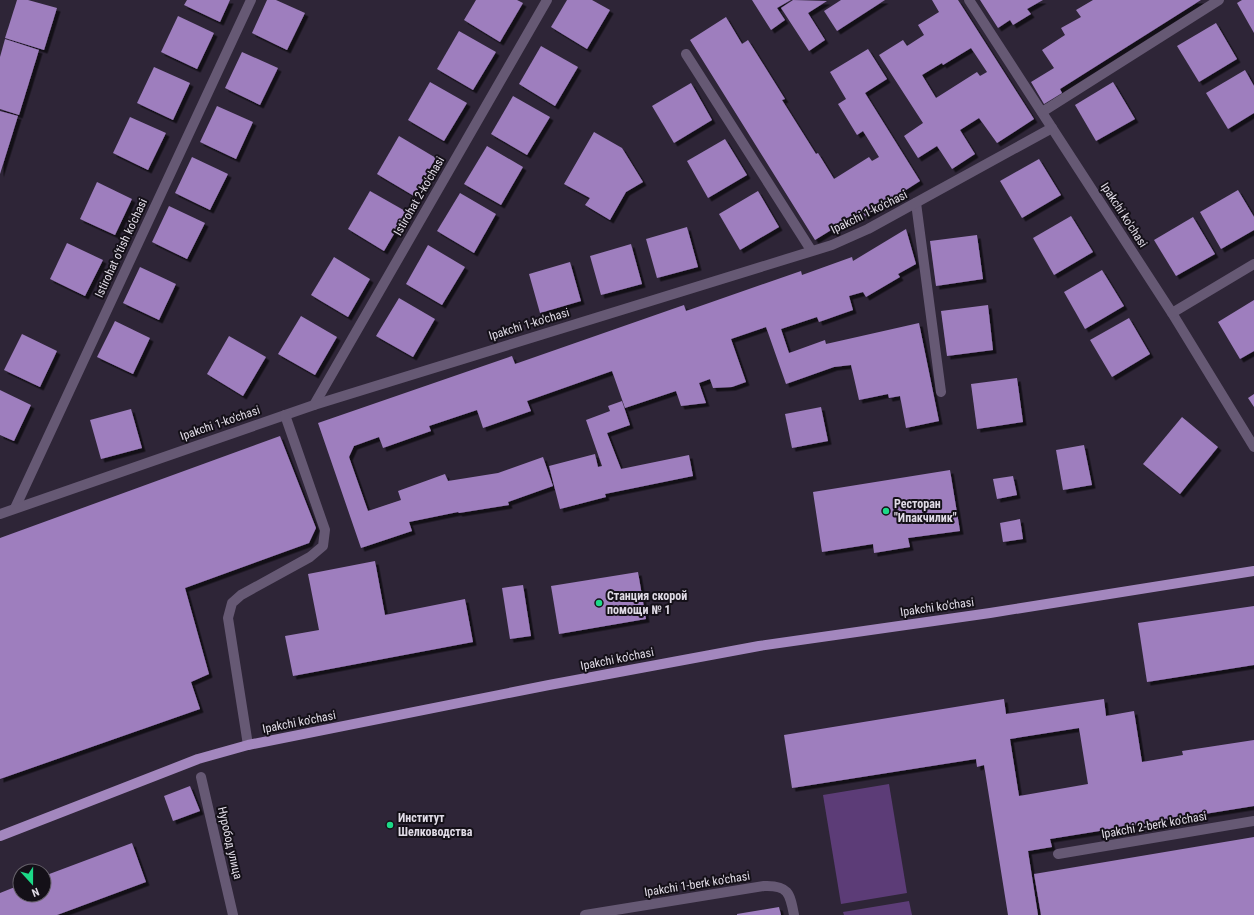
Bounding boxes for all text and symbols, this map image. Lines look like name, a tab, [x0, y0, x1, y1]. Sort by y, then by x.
street label: Istirohat 2-ko'chasi	[391, 154, 447, 238]
street label: Ipakchi ko'chasi	[1098, 180, 1150, 250]
street label: Ipakchi 1-ko'chasi	[828, 187, 910, 237]
street label: Istirohat o'tish ko'chasi	[92, 196, 150, 300]
street label: Ipakchi 1-ko'chasi	[487, 305, 571, 343]
street label: Ipakchi 1-ko'chasi	[178, 403, 262, 443]
place label: Ресторан "Ипакчилик"	[894, 497, 957, 525]
marker: Ресторан "Ипакчилик"	[881, 506, 891, 516]
place label: Станция скорой помощи № 1	[607, 589, 687, 617]
street label: Ipakchi ko'chasi	[899, 595, 975, 619]
marker: Станция скорой помощи № 1	[594, 598, 604, 608]
street label: Ipakchi ko'chasi	[579, 645, 655, 673]
street label: Ipakchi ko'chasi	[261, 708, 337, 736]
street label: Нуробод улица	[215, 805, 245, 881]
street label: Ipakchi 2-berk ko'chasi	[1100, 809, 1208, 841]
place label: Институт Шелководства	[398, 811, 473, 839]
marker: Институт Шелководства	[385, 820, 395, 830]
north arrow	[12, 863, 52, 903]
street label: Ipakchi 1-berk ko'chasi	[643, 869, 751, 899]
text: N	[30, 885, 41, 899]

